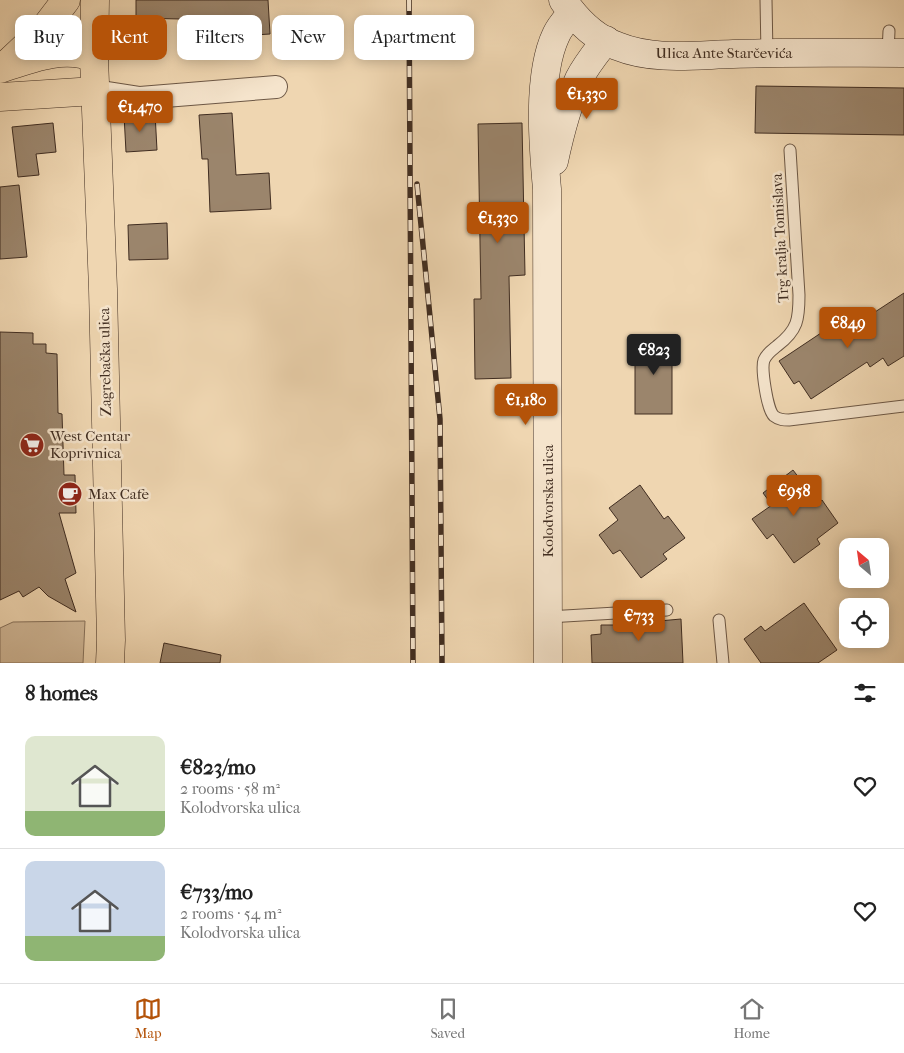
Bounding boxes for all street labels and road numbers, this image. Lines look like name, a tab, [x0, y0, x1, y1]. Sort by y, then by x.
street label: Ulica Ante Starčevića	[656, 44, 794, 62]
street label: Trg kralja Tomislava	[768, 172, 792, 303]
street label: Zagrebačka ulica	[95, 306, 115, 416]
street label: Kolodvorska ulica	[539, 444, 557, 557]

